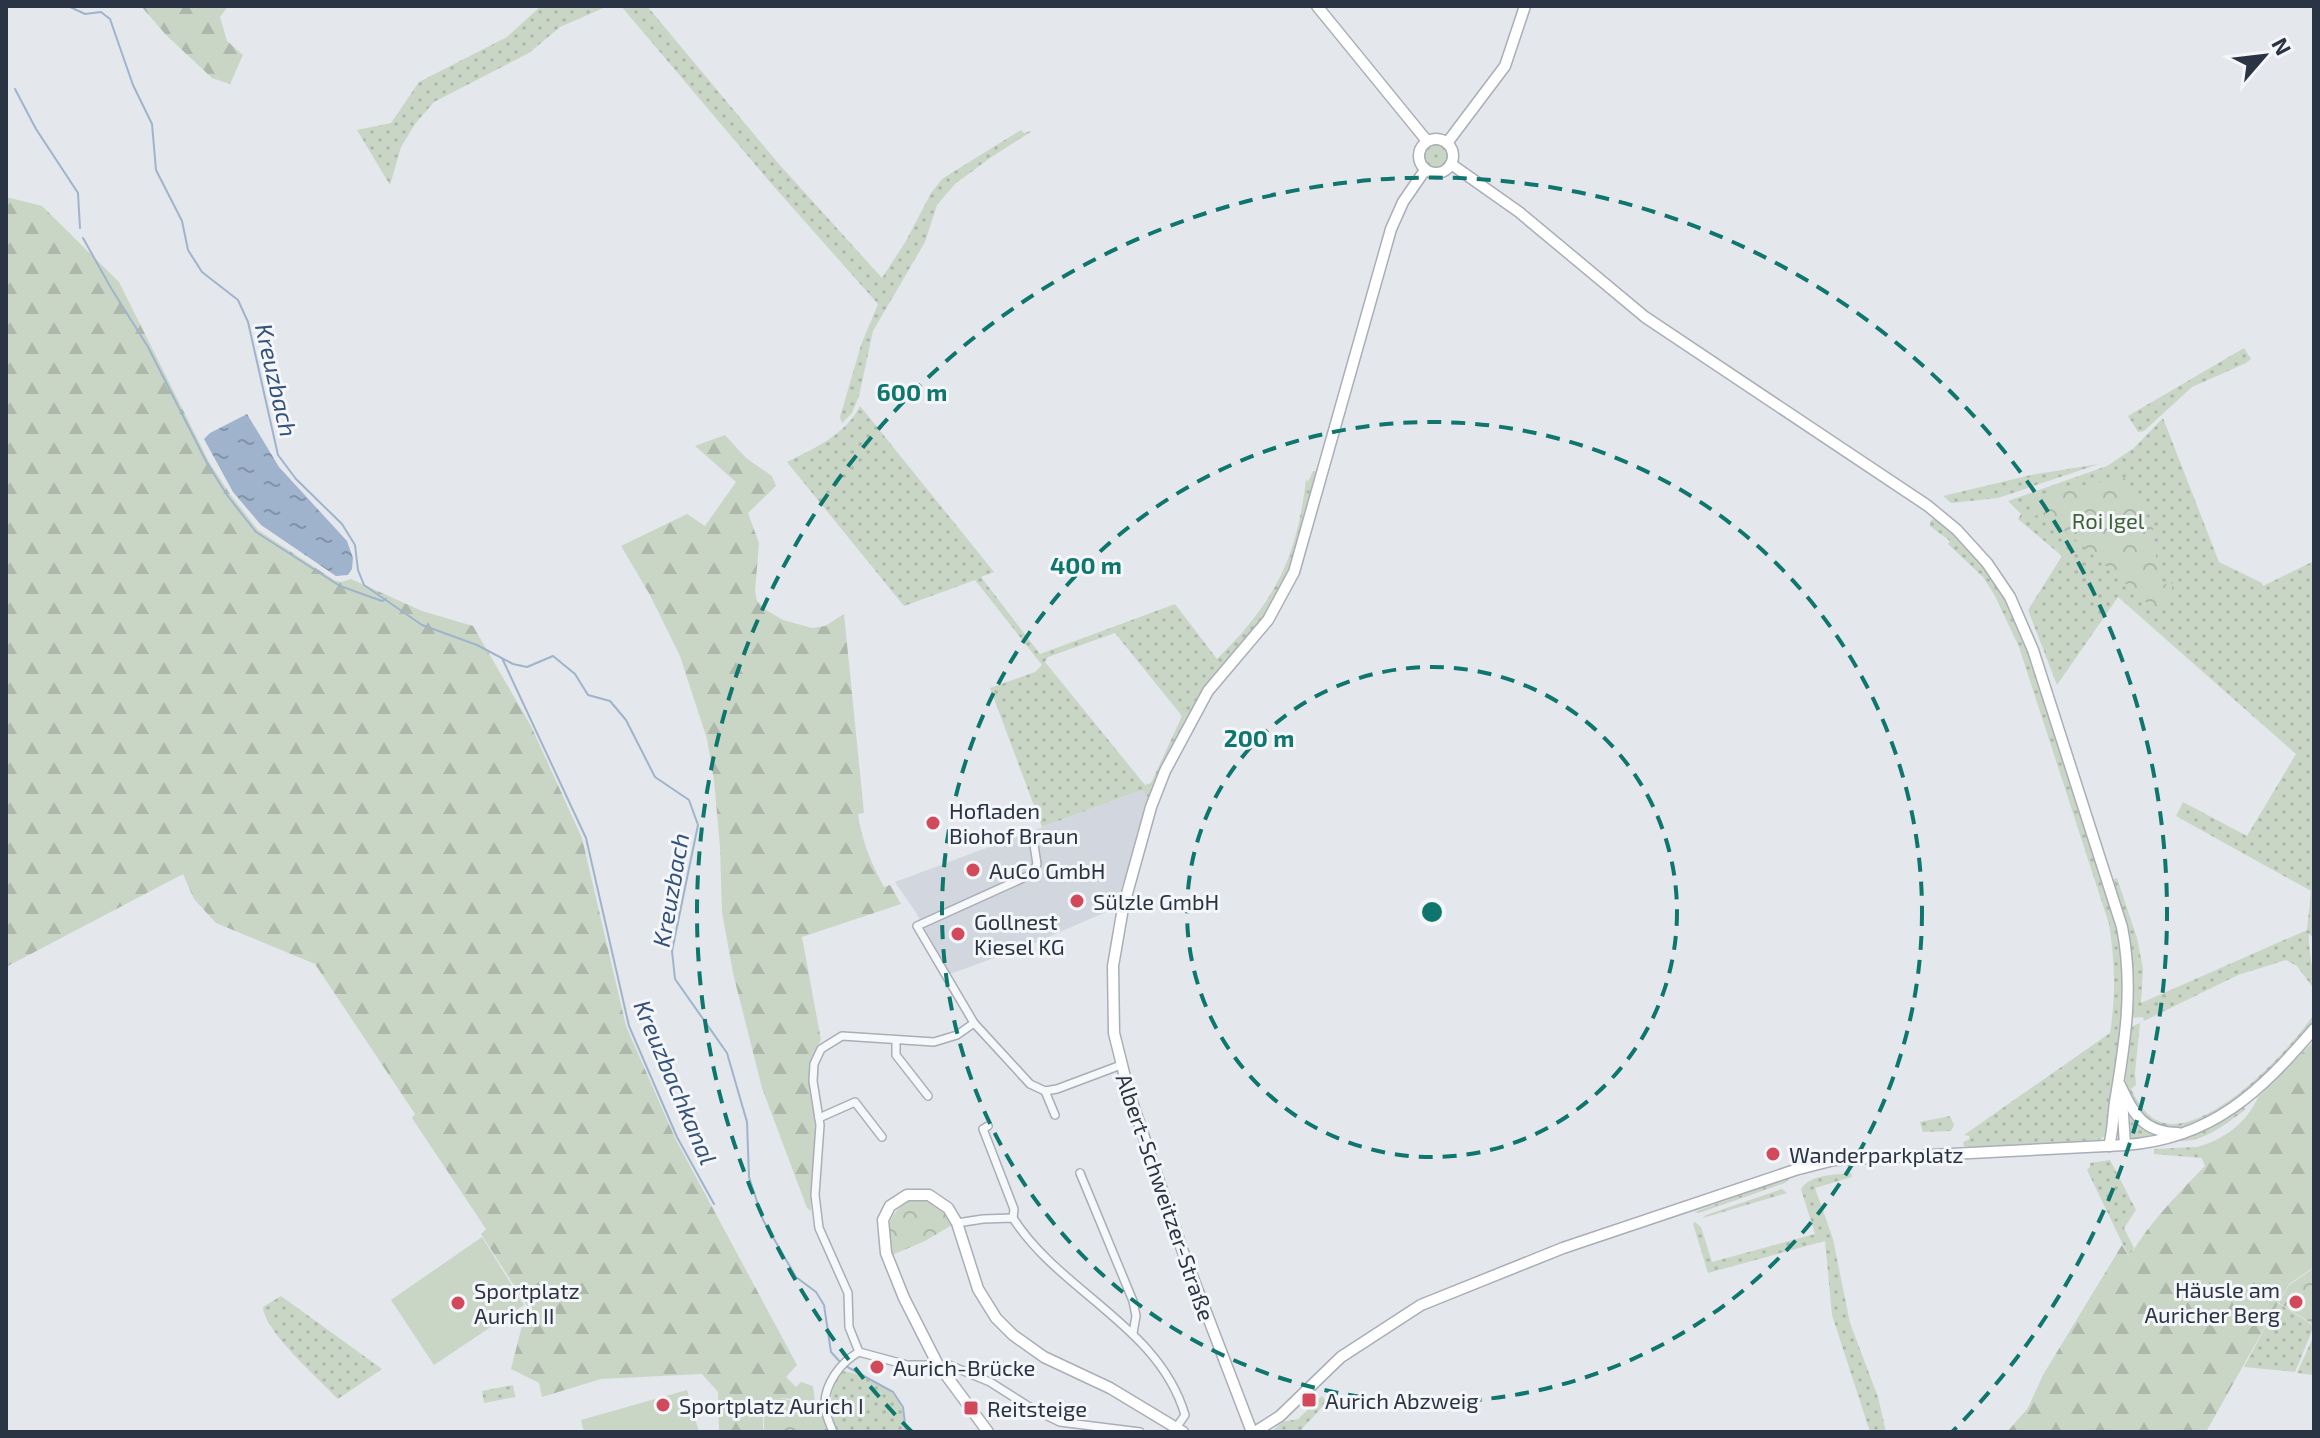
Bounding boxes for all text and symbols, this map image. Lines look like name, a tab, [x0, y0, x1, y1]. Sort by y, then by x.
north arrow	[2224, 16, 2304, 96]
text: N	[2267, 33, 2298, 59]
water label: Kreuzbach	[250, 321, 304, 439]
text: 600 m	[877, 377, 947, 406]
park label: Roi Igel	[2072, 507, 2145, 533]
text: 400 m	[1050, 550, 1122, 579]
text: 200 m	[1224, 723, 1294, 752]
place label: Hofladen Biohof Braun	[949, 797, 1079, 848]
marker: Hofladen Biohof Braun	[924, 814, 942, 832]
water label: Kreuzbach	[646, 831, 694, 949]
place label: AuCo GmbH	[989, 857, 1106, 883]
marker: AuCo GmbH	[964, 861, 982, 879]
place label: Sülzle GmbH	[1093, 888, 1219, 914]
marker: Sülzle GmbH	[1068, 892, 1086, 910]
centre of rings	[1418, 898, 1446, 926]
place label: Gollnest Kiesel KG	[974, 908, 1064, 959]
marker: Gollnest Kiesel KG	[949, 925, 967, 943]
water label: Kreuzbachkanal	[628, 995, 724, 1169]
street label: Albert-Schweitzer-Straße	[1111, 1070, 1221, 1324]
place label: Wanderparkplatz	[1789, 1141, 1964, 1167]
marker: Wanderparkplatz	[1764, 1145, 1782, 1163]
place label: Häusle am Auricher Berg	[2144, 1276, 2280, 1327]
place label: Sportplatz Aurich II	[474, 1277, 580, 1328]
marker: Häusle am Auricher Berg	[2287, 1293, 2305, 1311]
marker: Sportplatz Aurich II	[449, 1294, 467, 1312]
place label: Aurich-Brücke	[893, 1354, 1035, 1380]
marker: Aurich-Brücke	[868, 1358, 886, 1376]
place label: Aurich Abzweig	[1325, 1387, 1478, 1413]
marker: Aurich Abzweig	[1300, 1391, 1318, 1409]
place label: Sportplatz Aurich I	[679, 1392, 864, 1418]
place label: Reitsteige	[987, 1395, 1087, 1421]
marker: Sportplatz Aurich I	[654, 1396, 672, 1414]
marker: Reitsteige	[962, 1399, 980, 1417]

